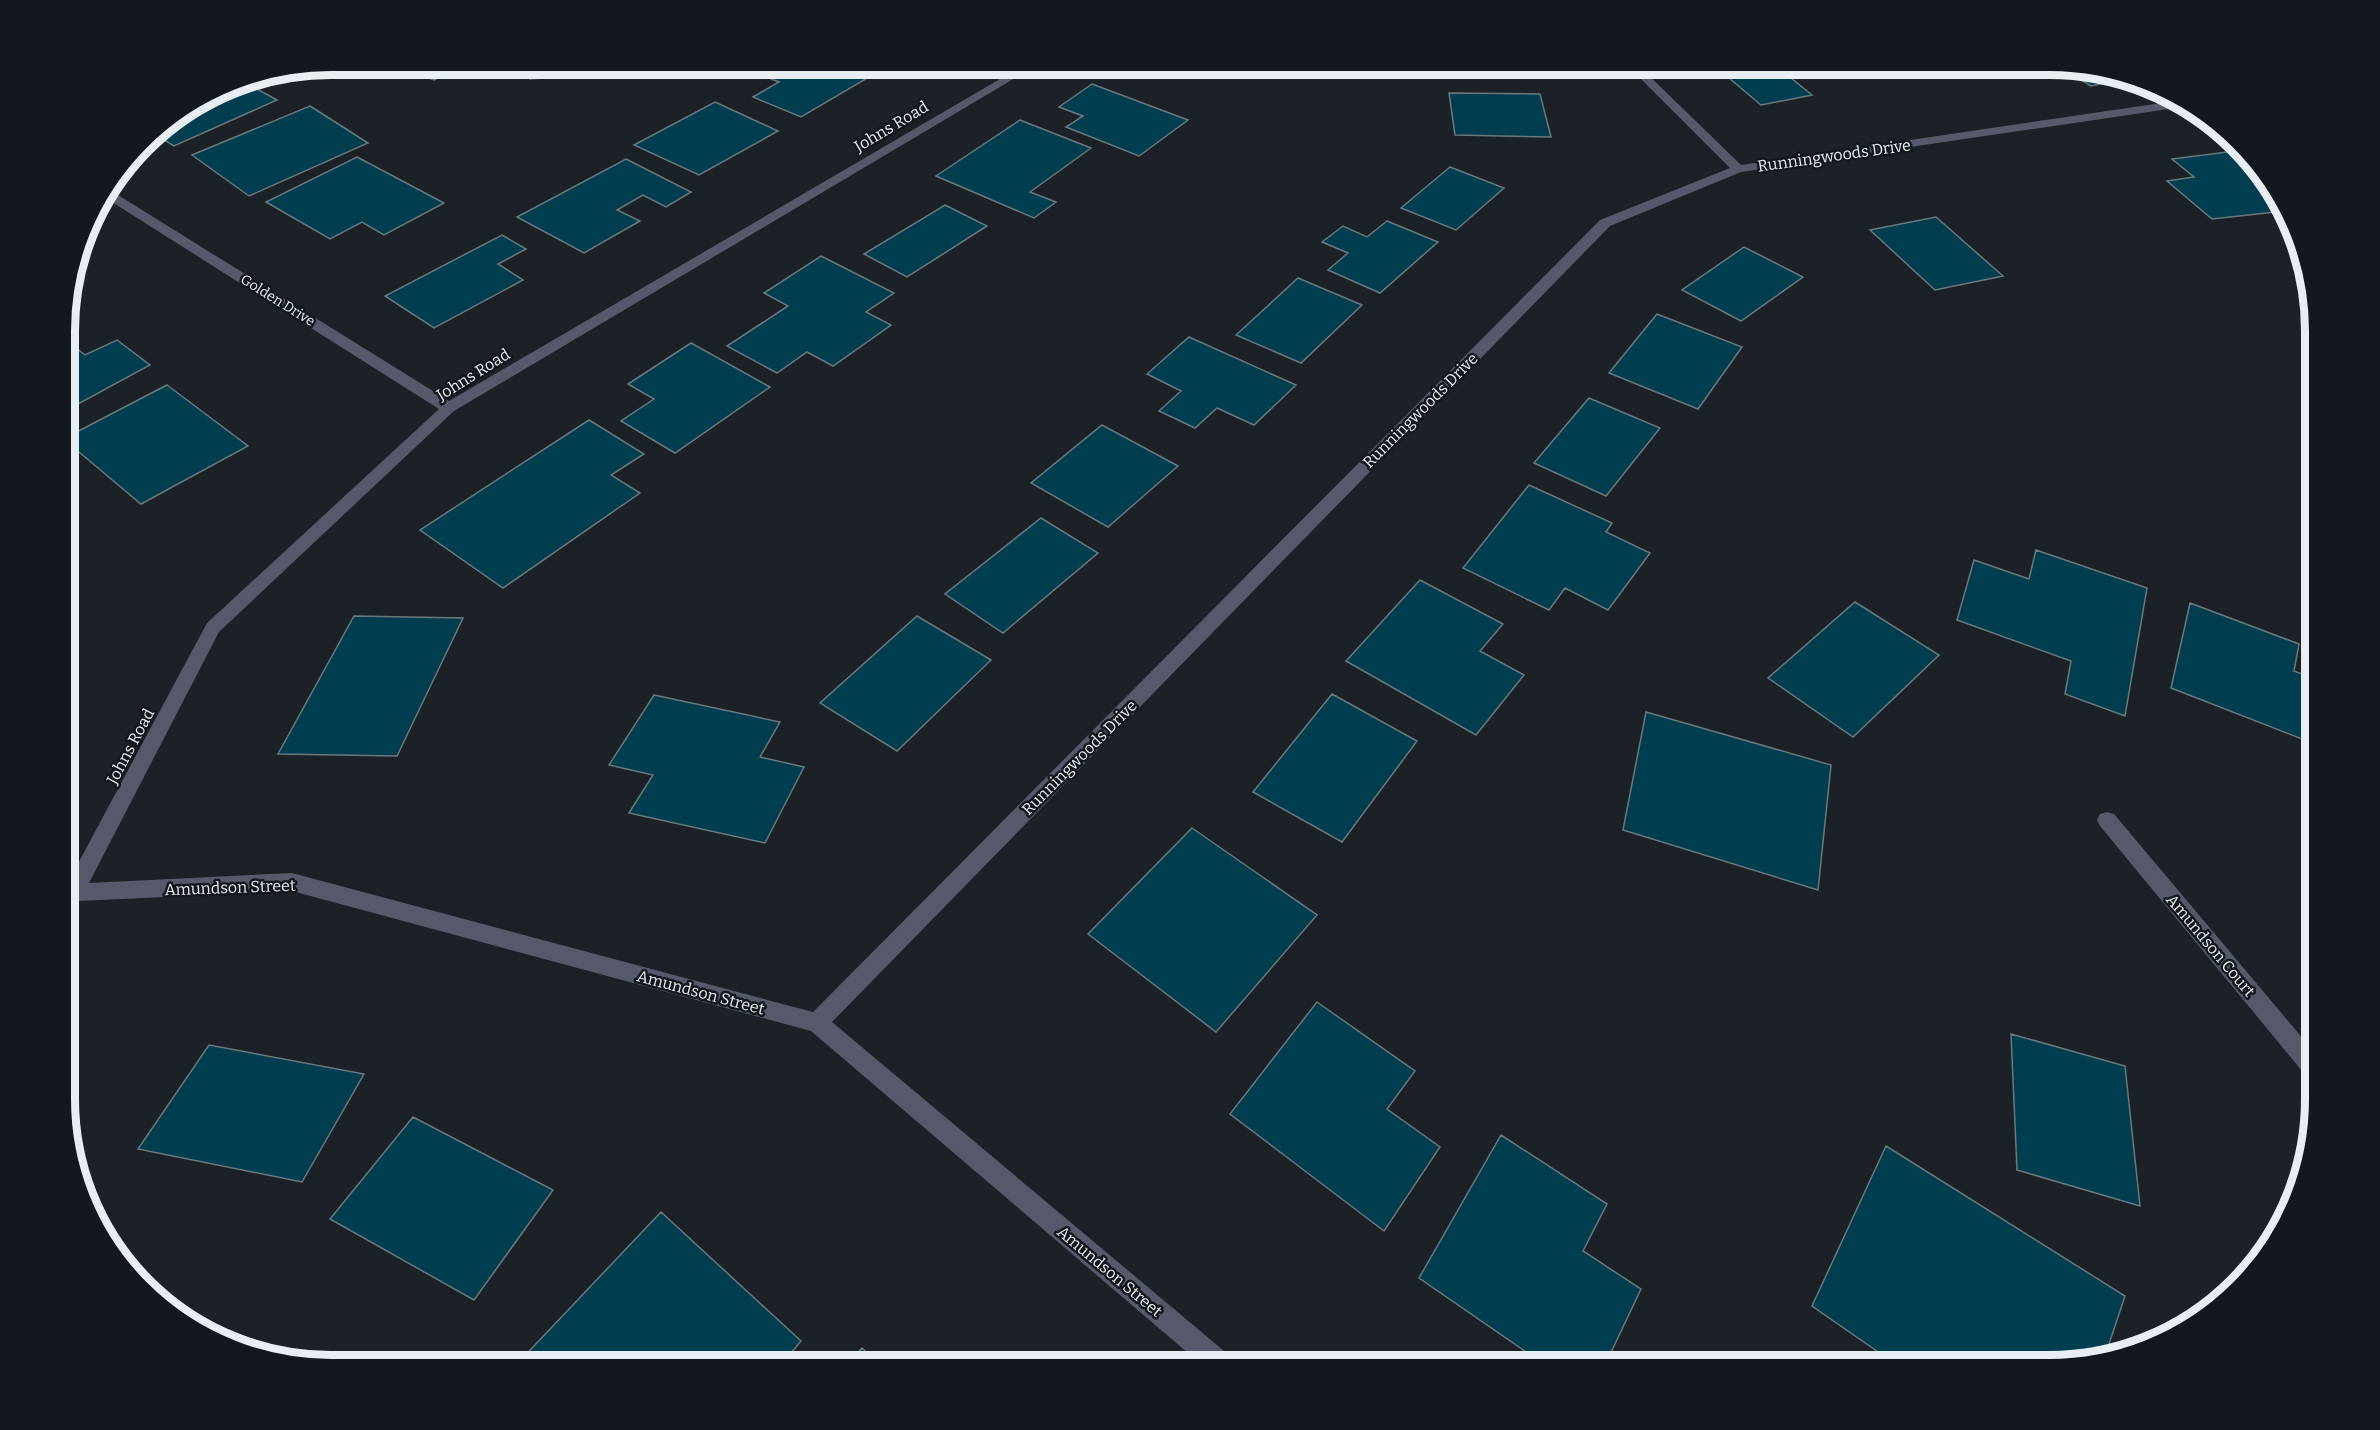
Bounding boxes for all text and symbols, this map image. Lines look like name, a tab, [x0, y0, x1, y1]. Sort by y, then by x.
street label: Johns Road	[850, 97, 932, 156]
street label: Runningwoods Drive	[1756, 135, 1912, 176]
street label: Golden Drive	[237, 271, 318, 330]
street label: Johns Road	[432, 344, 514, 405]
street label: Runningwoods Drive	[1359, 349, 1482, 472]
street label: Runningwoods Drive	[1018, 696, 1141, 819]
street label: Johns Road	[102, 705, 159, 788]
street label: Amundson Street	[164, 876, 296, 899]
street label: Amundson Court	[2162, 890, 2259, 1001]
street label: Amundson Street	[635, 966, 767, 1019]
street label: Amundson Street	[1053, 1222, 1166, 1321]

